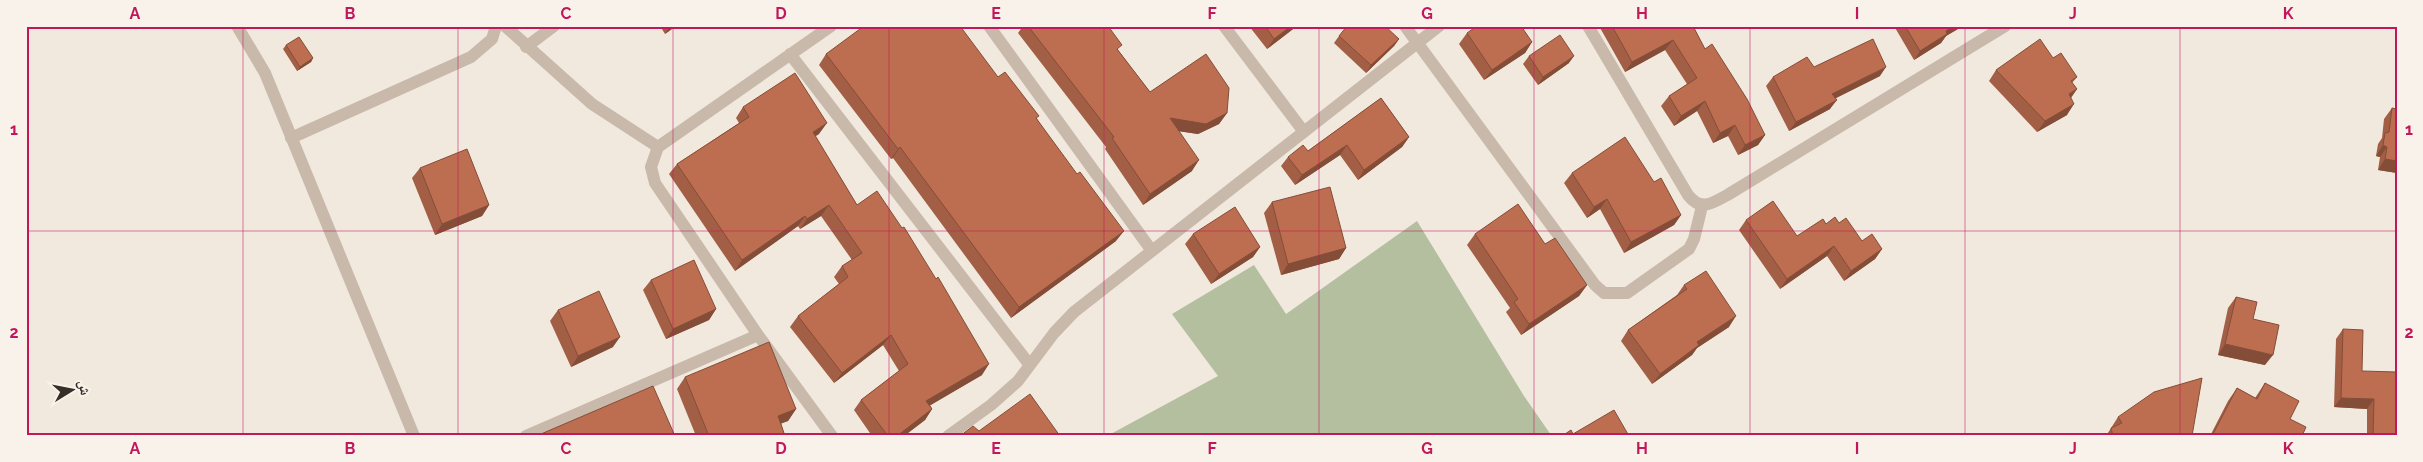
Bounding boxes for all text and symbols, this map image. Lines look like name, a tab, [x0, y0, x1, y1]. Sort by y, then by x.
text: A	[130, 4, 141, 23]
text: B	[345, 4, 356, 23]
text: C	[561, 4, 572, 23]
text: D	[775, 4, 787, 23]
text: E	[991, 4, 1001, 23]
text: F	[1207, 4, 1217, 23]
text: G	[1421, 4, 1433, 23]
text: H	[1636, 4, 1648, 23]
text: I	[1855, 4, 1859, 23]
text: J	[2069, 4, 2077, 23]
text: K	[2283, 4, 2294, 23]
text: 1	[10, 120, 18, 139]
text: 1	[2405, 120, 2413, 139]
text: 2	[9, 323, 19, 342]
text: 2	[2404, 323, 2414, 342]
north arrow	[48, 364, 98, 414]
text: ش	[75, 379, 94, 397]
text: A	[130, 439, 141, 458]
text: B	[345, 439, 356, 458]
text: C	[561, 439, 572, 458]
text: D	[775, 439, 787, 458]
text: E	[991, 439, 1001, 458]
text: F	[1207, 439, 1217, 458]
text: G	[1421, 439, 1433, 458]
text: H	[1636, 439, 1648, 458]
text: I	[1855, 439, 1859, 458]
text: J	[2069, 439, 2077, 458]
text: K	[2283, 439, 2294, 458]

